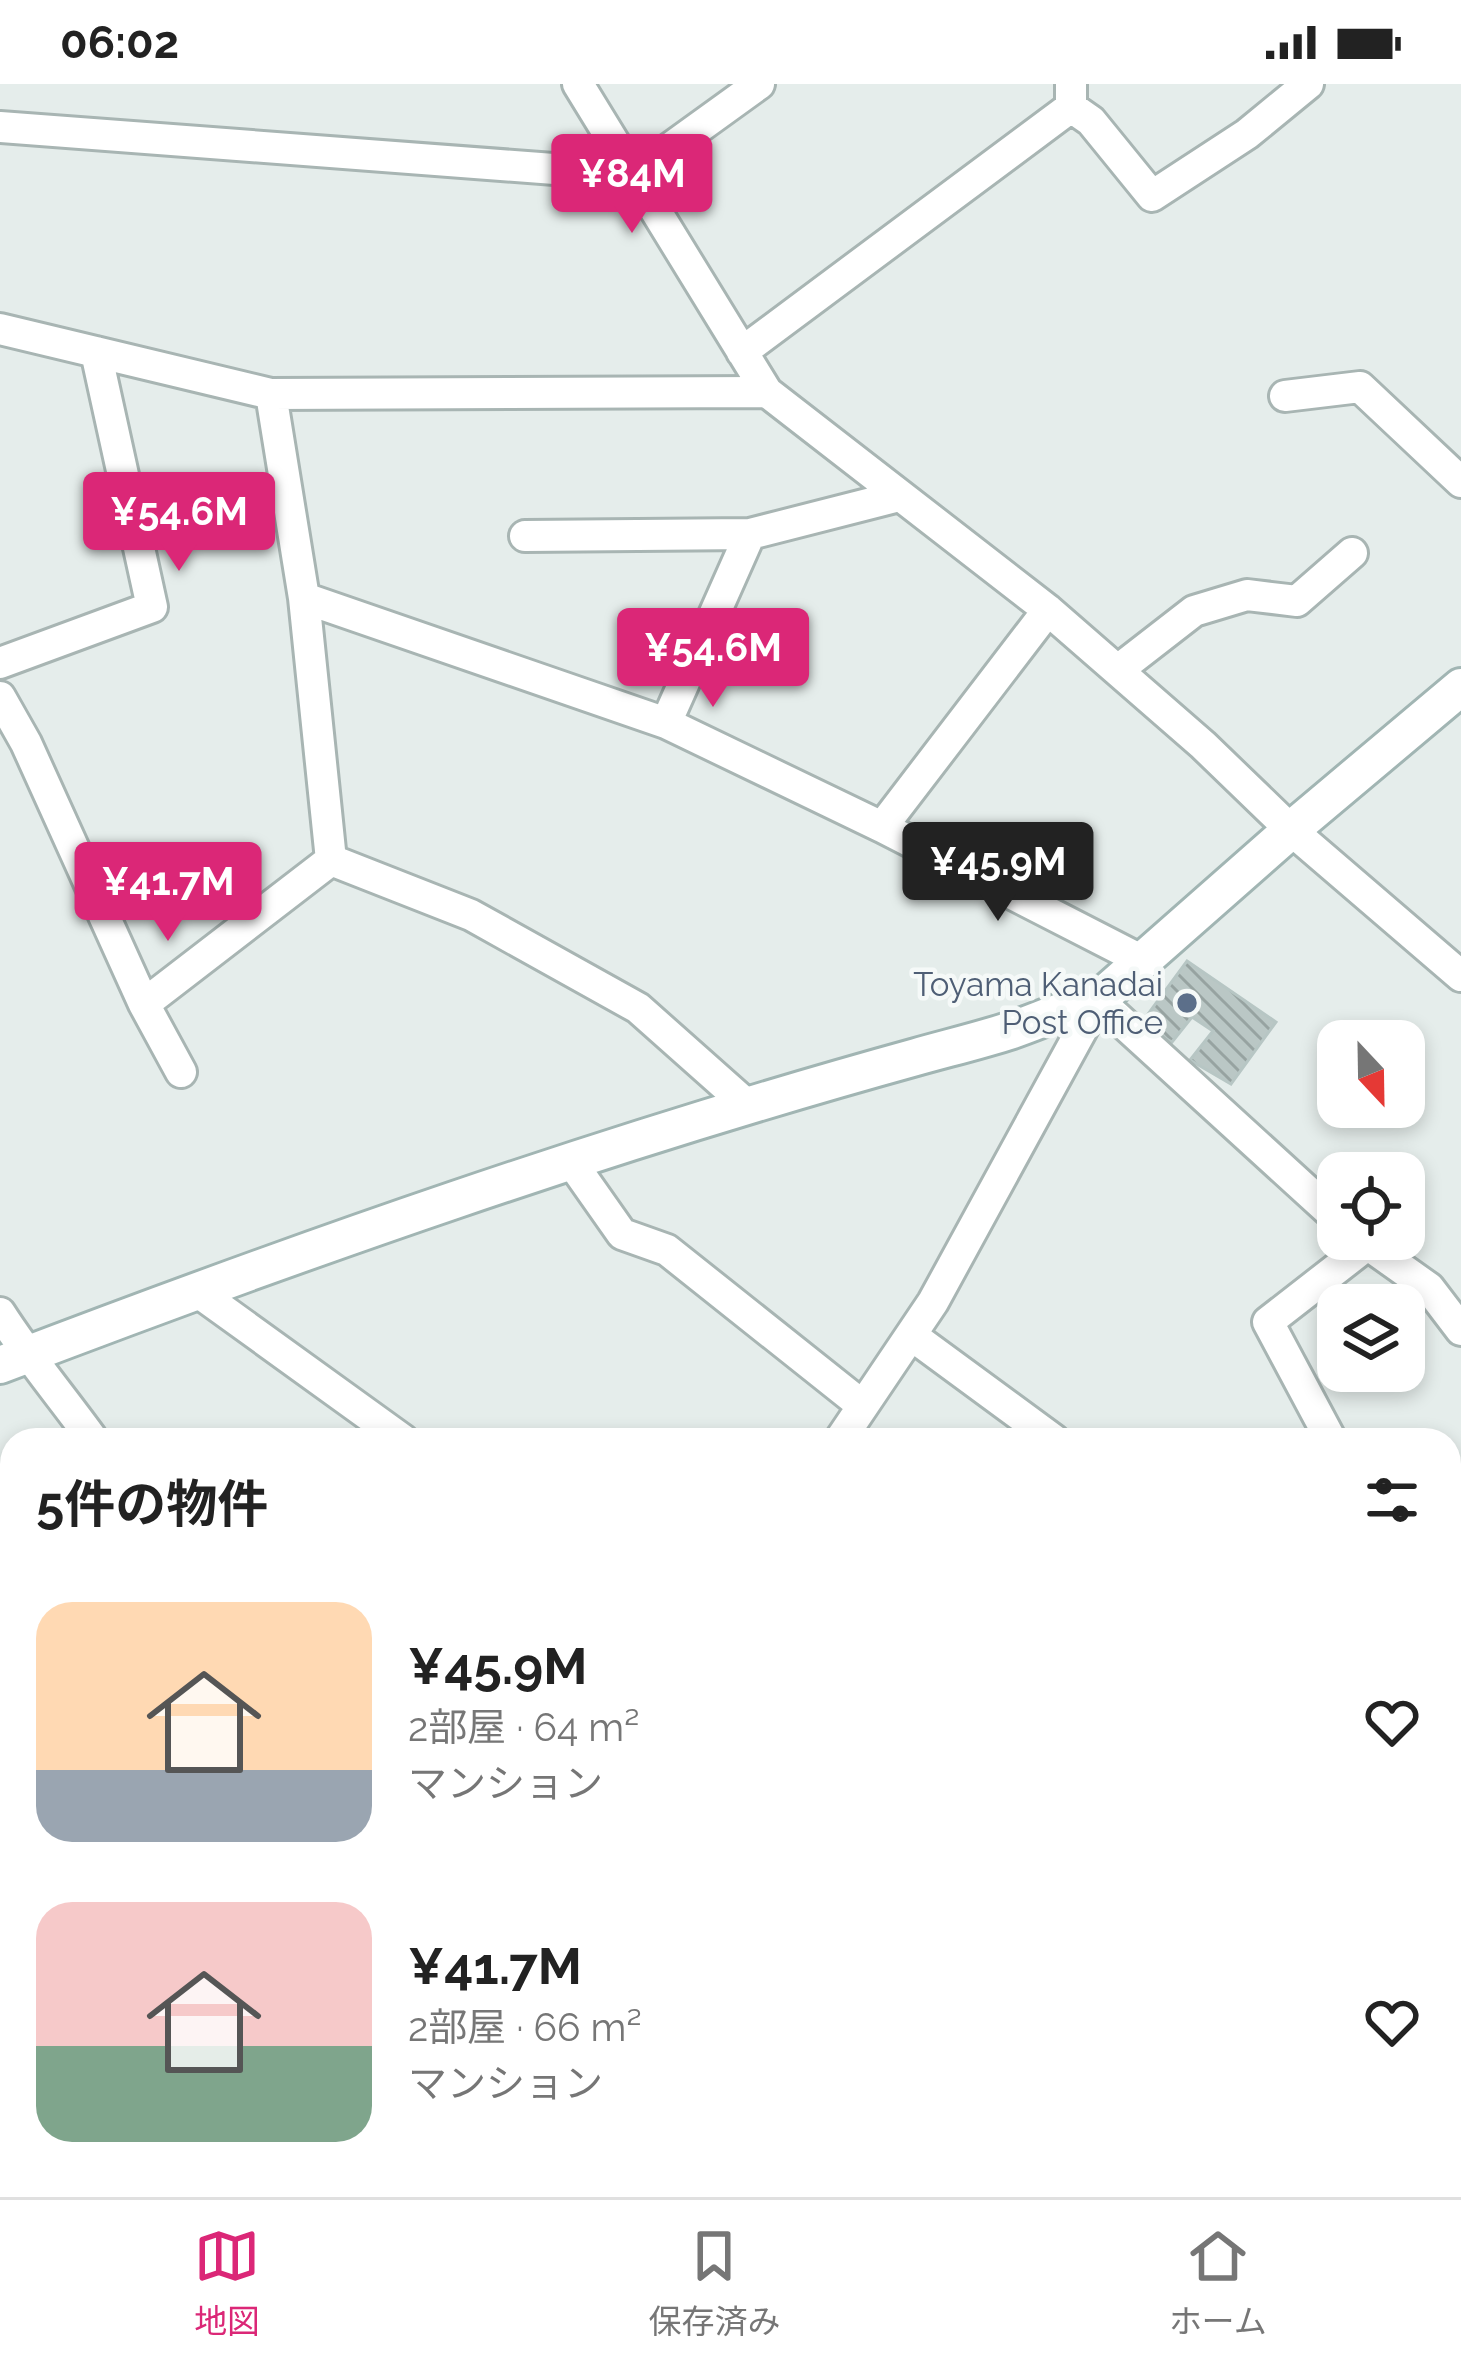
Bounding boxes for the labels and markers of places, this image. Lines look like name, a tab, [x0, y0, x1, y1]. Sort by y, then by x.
pin: ¥84M	[561, 134, 703, 236]
pin: ¥54.6M	[81, 472, 277, 574]
pin: ¥54.6M	[615, 608, 811, 710]
pin: ¥45.9M	[900, 822, 1096, 924]
pin: ¥41.7M	[70, 842, 266, 944]
place label: Toyama Kanadai Post Office	[913, 965, 1163, 1042]
marker: Toyama Kanadai Post Office	[1174, 990, 1200, 1016]

